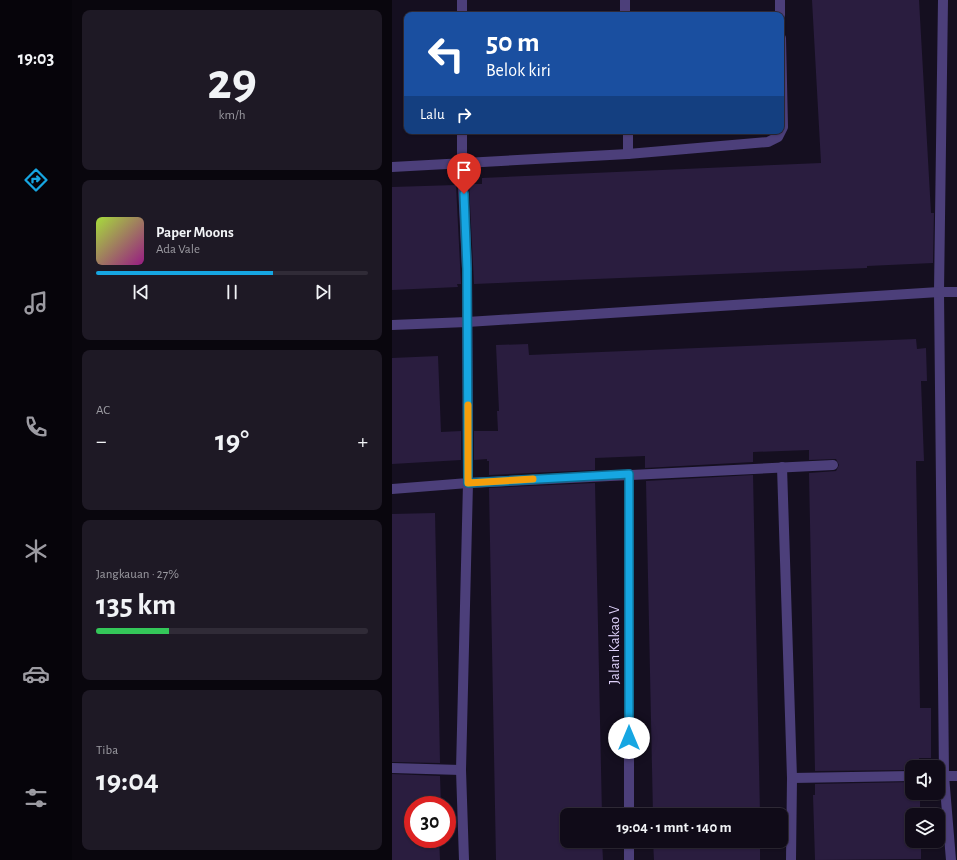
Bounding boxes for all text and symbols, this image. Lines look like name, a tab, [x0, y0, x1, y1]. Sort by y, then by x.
icon: left	[420, 28, 472, 80]
text: 50 m	[486, 29, 540, 57]
text: 19:03	[18, 50, 54, 68]
text: 29	[207, 56, 257, 108]
text: Belok kiri	[486, 62, 551, 80]
icon: right	[453, 104, 475, 126]
text: Lalu	[420, 107, 445, 122]
text: km/h	[219, 109, 245, 122]
pin	[447, 153, 481, 194]
icon: arrive	[453, 159, 475, 181]
icon: directions	[22, 166, 50, 194]
text: Paper Moons	[156, 225, 234, 240]
text: Ada Vale	[156, 243, 200, 256]
icon: previous	[130, 281, 152, 303]
icon: pause	[221, 281, 243, 303]
icon: next	[312, 281, 334, 303]
icon: music	[22, 289, 50, 317]
text: AC	[96, 404, 110, 417]
icon: phone	[22, 413, 50, 441]
text: 19°	[215, 426, 249, 456]
text: −	[96, 430, 107, 452]
text: +	[357, 430, 368, 452]
icon: climate	[22, 537, 50, 565]
text: Jangkauan · 27%	[96, 568, 179, 581]
text: 135 km	[96, 590, 176, 620]
street label: Jalan Kakao V	[607, 605, 622, 684]
icon: car	[22, 660, 50, 688]
position arrow	[608, 717, 650, 759]
text: Tiba	[96, 744, 118, 757]
map controls	[905, 760, 945, 848]
button: sound	[905, 760, 945, 800]
text: 19:04	[96, 766, 159, 796]
icon: filters	[22, 784, 50, 812]
speed limit sign: 30	[404, 796, 456, 848]
button: layers	[905, 808, 945, 848]
text: 19:04 · 1 mnt · 140 m	[616, 820, 732, 835]

